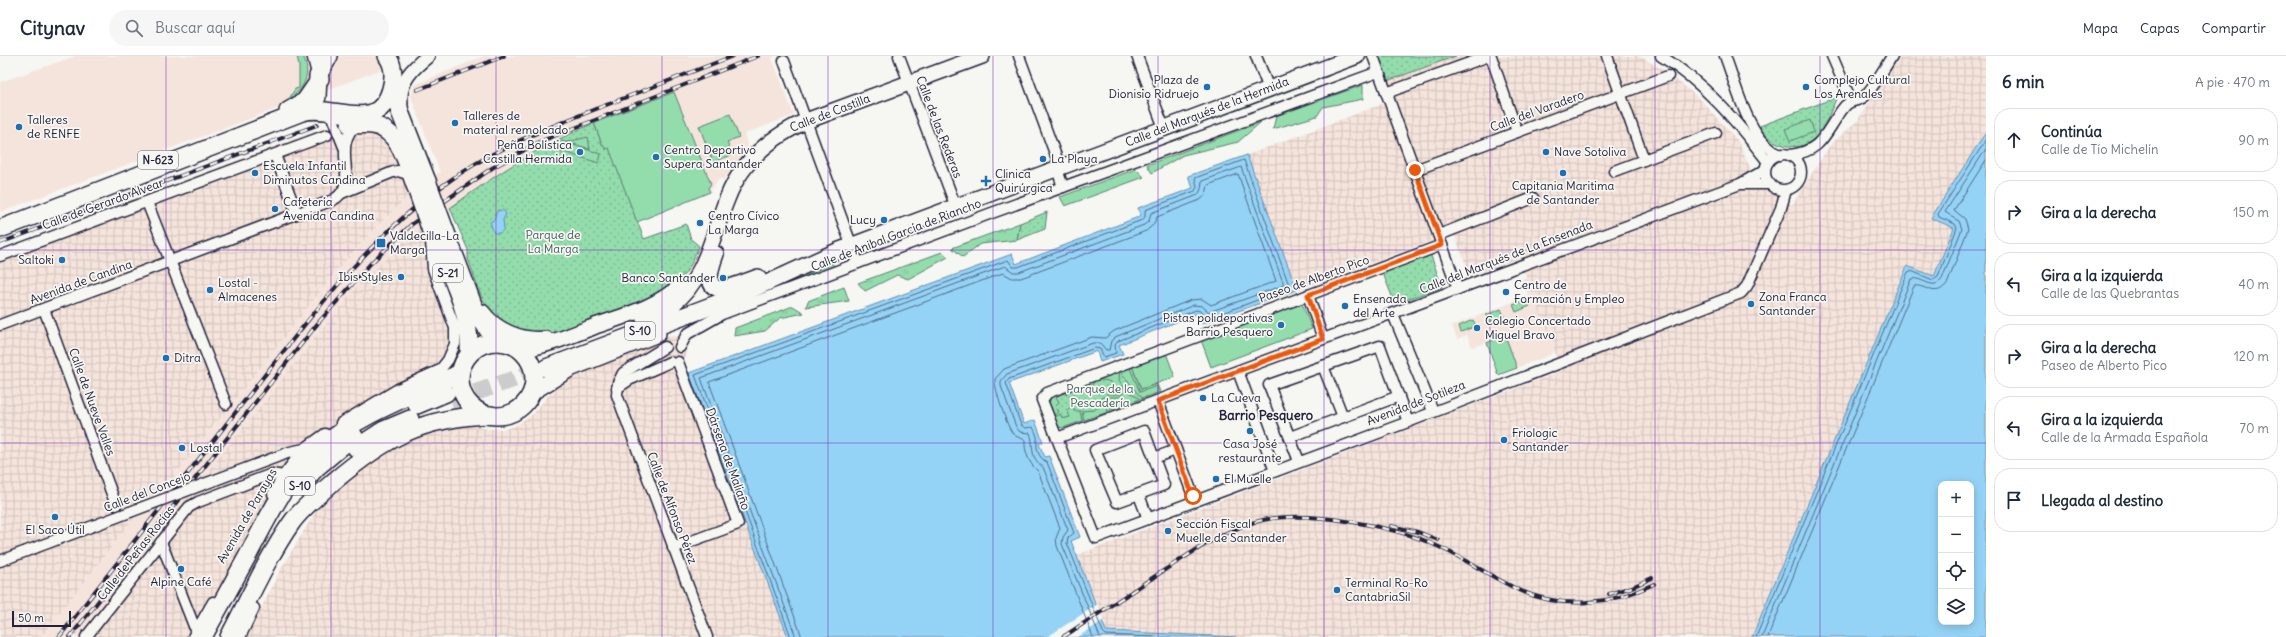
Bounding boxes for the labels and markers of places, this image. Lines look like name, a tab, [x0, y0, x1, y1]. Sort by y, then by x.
place label: Plaza de Dionisio Ridruejo	[1109, 72, 1199, 101]
place label: Complejo Cultural Los Arenales	[1814, 72, 1910, 101]
marker: Plaza de Dionisio Ridruejo	[1202, 82, 1212, 92]
marker: Complejo Cultural Los Arenales	[1801, 82, 1811, 92]
place label: Talleres de material remolcado	[463, 108, 569, 137]
place label: Talleres de RENFE	[27, 112, 80, 141]
marker: Talleres de material remolcado	[450, 118, 460, 128]
marker: Talleres de RENFE	[14, 122, 24, 132]
place label: Peña Bolística Castilla Hermida	[483, 137, 572, 166]
place label: Centro Deportivo Supera Santander	[664, 142, 762, 171]
place label: Nave Sotoliva	[1554, 144, 1626, 159]
marker: Peña Bolística Castilla Hermida	[575, 147, 585, 157]
marker: Nave Sotoliva	[1541, 147, 1551, 157]
place label: La Playa	[1051, 151, 1098, 166]
marker: Centro Deportivo Supera Santander	[651, 152, 661, 162]
marker: La Playa	[1038, 154, 1048, 164]
place label: Escuela Infantil Diminutos Candina	[263, 158, 366, 187]
place label: Clinica Quirúrgica	[995, 166, 1053, 195]
marker: Escuela Infantil Diminutos Candina	[250, 168, 260, 178]
marker: Capitania Maritima de Santander	[1558, 168, 1568, 178]
marker: Clinica Quirúrgica	[980, 175, 992, 187]
place label: Capitania Maritima de Santander	[1512, 178, 1614, 207]
place label: Cafetería Avenida Candina	[283, 194, 375, 223]
marker: Cafetería Avenida Candina	[270, 204, 280, 214]
place label: Centro Cívico La Marga	[708, 208, 779, 237]
place label: Lucy	[850, 212, 876, 227]
marker: Lucy	[879, 215, 889, 225]
marker: Centro Cívico La Marga	[695, 218, 705, 228]
place label: Valdecilla-La Marga	[390, 228, 459, 257]
marker: Valdecilla-La Marga	[375, 237, 387, 249]
place label: Saltoki	[18, 252, 54, 267]
marker: Saltoki	[57, 255, 67, 265]
place label: Ibis Styles	[338, 269, 393, 284]
place label: Banco Santander	[621, 270, 715, 285]
marker: Ibis Styles	[396, 272, 406, 282]
marker: Banco Santander	[718, 273, 728, 283]
place label: Lostal - Almacenes	[218, 275, 277, 304]
place label: Centro de Formación y Empleo	[1514, 277, 1625, 306]
marker: Lostal - Almacenes	[205, 285, 215, 295]
marker: Centro de Formación y Empleo	[1501, 287, 1511, 297]
place label: Zona Franca Santander	[1759, 289, 1827, 318]
place label: Ensenada del Arte	[1353, 291, 1407, 320]
marker: Zona Franca Santander	[1746, 299, 1756, 309]
marker: Ensenada del Arte	[1340, 301, 1350, 311]
place label: Pistas polideportivas Barrio Pesquero	[1163, 310, 1273, 339]
place label: Colegio Concertado Miguel Bravo	[1485, 313, 1591, 342]
marker: Pistas polideportivas Barrio Pesquero	[1276, 320, 1286, 330]
marker: Colegio Concertado Miguel Bravo	[1472, 323, 1482, 333]
place label: Ditra	[174, 350, 201, 365]
marker: Ditra	[161, 353, 171, 363]
place label: La Cueva	[1211, 390, 1261, 405]
marker: La Cueva	[1198, 393, 1208, 403]
place label: Friologic Santander	[1512, 425, 1569, 454]
marker: Casa José restaurante	[1245, 426, 1255, 436]
marker: Friologic Santander	[1499, 435, 1509, 445]
place label: Casa José restaurante	[1218, 436, 1282, 465]
place label: Lostal	[190, 440, 222, 455]
marker: Lostal	[177, 443, 187, 453]
place label: El Muelle	[1224, 471, 1272, 486]
marker: El Muelle	[1211, 474, 1221, 484]
marker: El Saco Útil	[50, 512, 60, 522]
place label: Sección Fiscal Muelle de Santander	[1176, 516, 1287, 545]
place label: El Saco Útil	[25, 522, 85, 537]
marker: Sección Fiscal Muelle de Santander	[1163, 526, 1173, 536]
marker: Alpine Café	[176, 564, 186, 574]
place label: Alpine Café	[151, 574, 211, 589]
place label: Terminal Ro-Ro CantabriaSil	[1345, 575, 1428, 604]
marker: Terminal Ro-Ro CantabriaSil	[1332, 585, 1342, 595]

